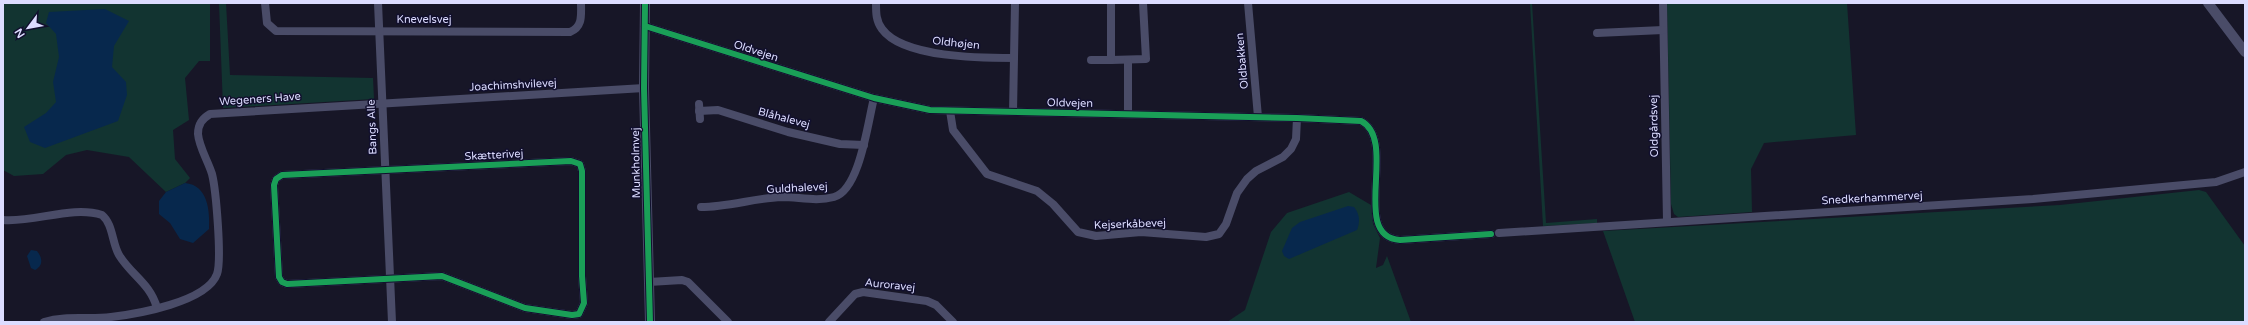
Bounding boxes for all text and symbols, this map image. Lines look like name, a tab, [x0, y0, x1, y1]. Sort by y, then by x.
north arrow	[8, 8, 48, 48]
street label: Knevelsvej	[397, 13, 452, 26]
text: N	[12, 26, 28, 40]
street label: Oldbakken	[1233, 32, 1251, 90]
street label: Oldhøjen	[932, 34, 980, 52]
street label: Oldvejen	[732, 38, 780, 64]
street label: Joachimshvilevej	[469, 76, 557, 94]
street label: Wegeners Have	[219, 90, 301, 108]
street label: Oldgårdsvej	[1647, 94, 1661, 157]
street label: Oldvejen	[1047, 96, 1093, 110]
street label: Bangs Alle	[365, 99, 379, 155]
street label: Blåhalevej	[757, 105, 811, 131]
street label: Munkholmvej	[629, 127, 643, 198]
street label: Skætterivej	[464, 147, 524, 163]
street label: Guldhalevej	[766, 180, 828, 196]
street label: Snedkerhammervej	[1821, 189, 1923, 207]
street label: Kejserkåbevej	[1094, 216, 1166, 232]
street label: Auroravej	[864, 276, 916, 294]

